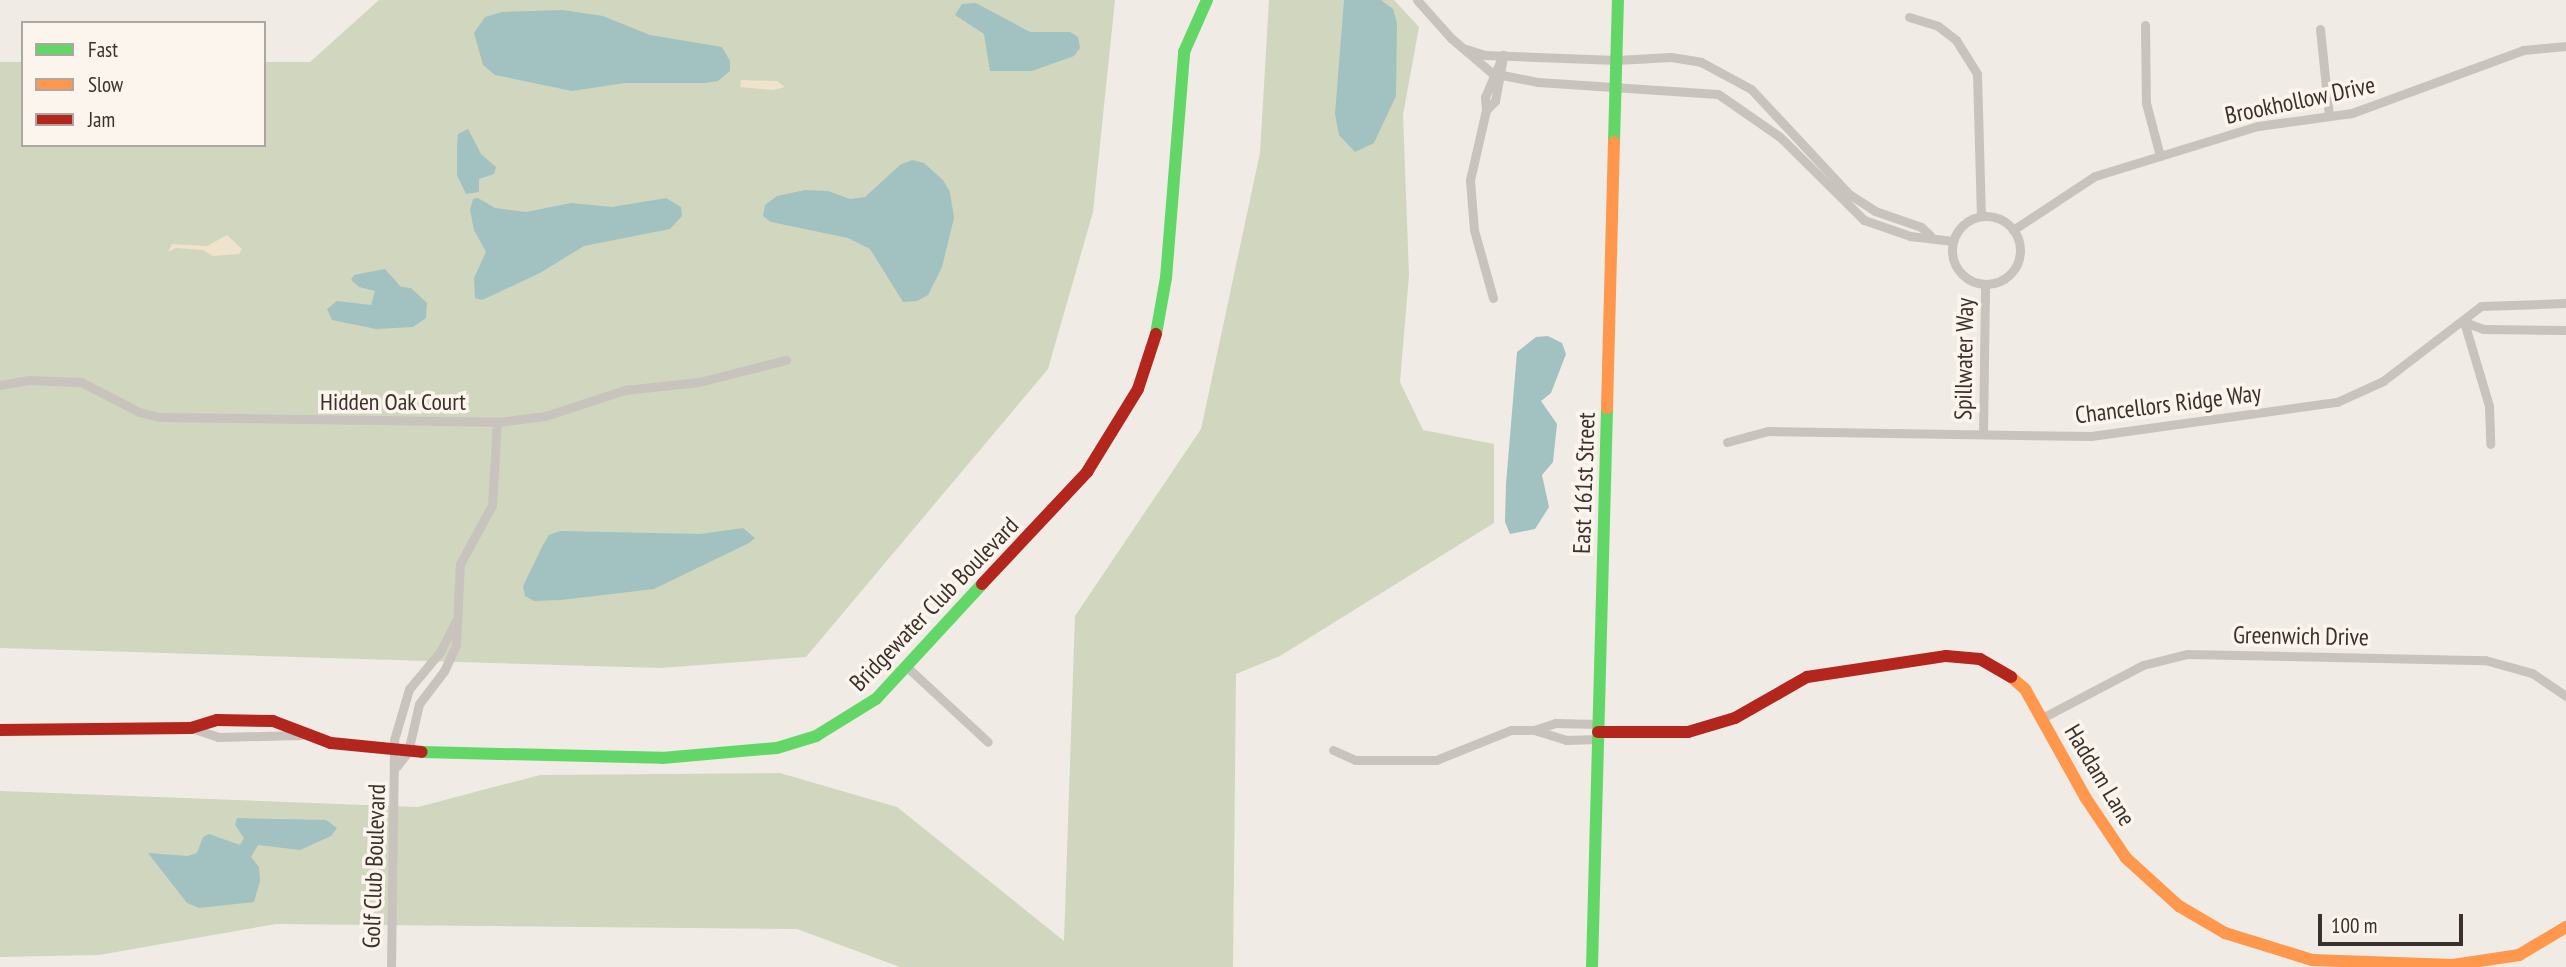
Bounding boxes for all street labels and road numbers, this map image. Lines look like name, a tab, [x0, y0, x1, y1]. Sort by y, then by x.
street label: Brookhollow Drive	[2222, 70, 2378, 130]
street label: Spillwater Way	[1949, 297, 1979, 421]
street label: Chancellors Ridge Way	[2073, 378, 2263, 430]
street label: Hidden Oak Court	[320, 388, 466, 416]
street label: East 161st Street	[1567, 412, 1601, 554]
street label: Bridgewater Club Boulevard	[843, 511, 1025, 697]
street label: Greenwich Drive	[2233, 620, 2369, 652]
street label: Haddam Lane	[2058, 719, 2142, 831]
street label: Golf Club Boulevard	[357, 783, 391, 949]

